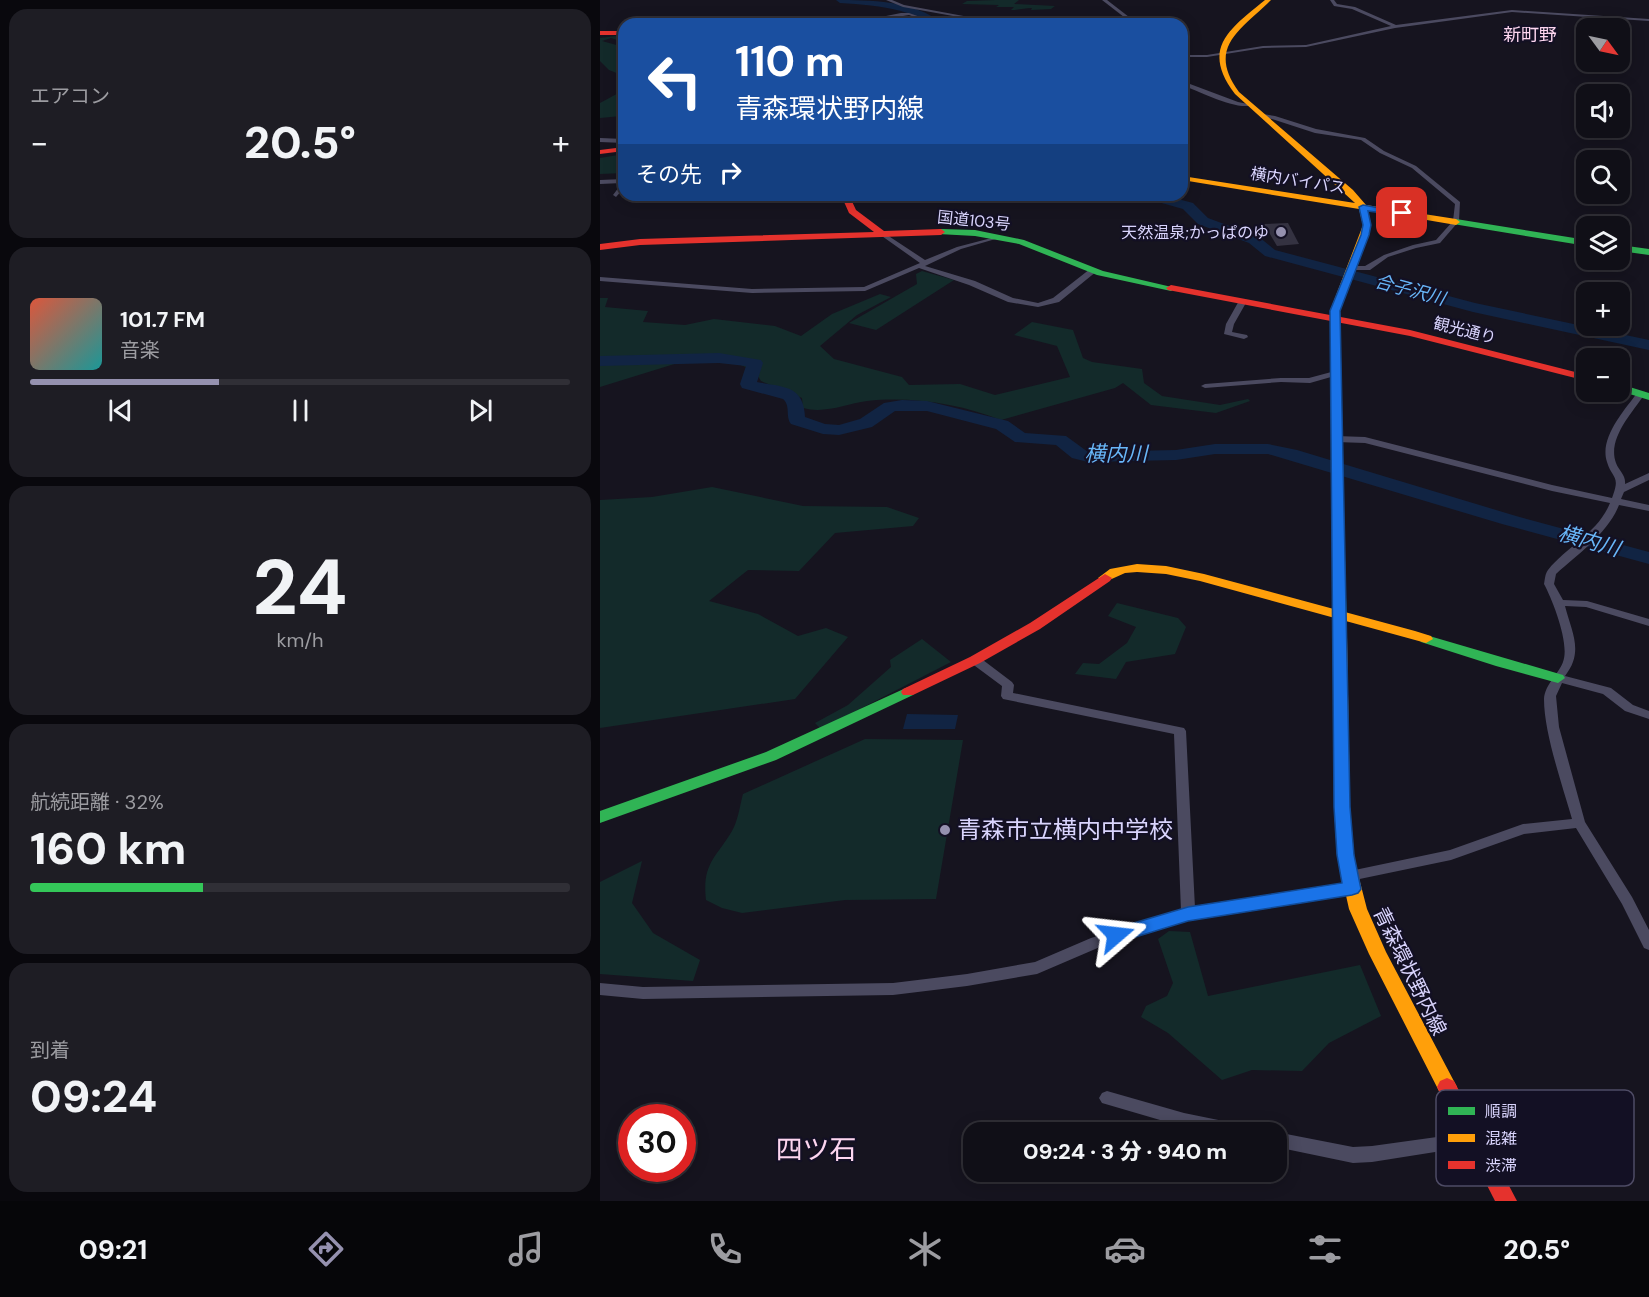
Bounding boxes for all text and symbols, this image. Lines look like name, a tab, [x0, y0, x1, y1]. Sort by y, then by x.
north arrow	[1576, 18, 1630, 72]
map controls	[1576, 18, 1630, 402]
district label: 新町野	[1503, 23, 1557, 47]
text: 110 m	[735, 34, 845, 89]
icon: left	[636, 42, 714, 120]
text: エアコン	[30, 83, 110, 109]
button: sound	[1576, 84, 1630, 138]
text: 青森環状野内線	[735, 91, 924, 126]
text: 20.5°	[244, 113, 356, 172]
text: −	[30, 121, 48, 164]
text: +	[552, 121, 570, 164]
button: search	[1576, 150, 1630, 204]
icon: right	[714, 156, 747, 189]
text: その先	[636, 160, 702, 189]
street label: 横内バイパス	[1249, 163, 1347, 198]
pin	[1376, 187, 1427, 238]
icon: arrive	[1385, 196, 1418, 229]
street label: 国道103号	[936, 206, 1012, 235]
button: layers	[1576, 216, 1630, 270]
place label: 天然温泉;かっぱのゆ	[1121, 222, 1269, 243]
marker: 天然温泉;かっぱのゆ	[1274, 225, 1288, 239]
water label: 合子沢川	[1372, 269, 1450, 311]
button: +	[1576, 282, 1630, 336]
text: 101.7 FM	[120, 305, 205, 334]
street label: 観光通り	[1431, 313, 1498, 348]
text: 音楽	[120, 337, 160, 363]
button: −	[1576, 348, 1630, 402]
icon: previous	[104, 394, 137, 427]
icon: pause	[284, 394, 317, 427]
icon: next	[464, 394, 497, 427]
water label: 横内川	[1085, 440, 1149, 468]
water label: 横内川	[1555, 519, 1625, 564]
text: 24	[252, 537, 348, 638]
text: km/h	[276, 627, 324, 653]
text: 航続距離 · 32%	[30, 789, 164, 815]
place label: 青森市立横内中学校	[957, 814, 1173, 845]
text: 160 km	[30, 819, 186, 878]
marker: 青森市立横内中学校	[938, 823, 952, 837]
street label: 青森環状野内線	[1368, 902, 1452, 1040]
position arrow	[1084, 903, 1148, 967]
text: 到着	[30, 1037, 70, 1063]
text: 09:24	[30, 1067, 157, 1126]
legend	[1436, 1090, 1634, 1186]
text: 順調	[1485, 1101, 1517, 1122]
speed limit sign: 30	[618, 1104, 696, 1182]
text: 混雑	[1485, 1128, 1517, 1149]
district label: 四ツ石	[776, 1132, 857, 1167]
text: 09:24 · 3 分 · 940 m	[1023, 1137, 1227, 1166]
text: 渋滞	[1485, 1155, 1517, 1176]
icon: directions	[305, 1228, 347, 1270]
icon: music	[505, 1228, 547, 1270]
icon: phone	[704, 1228, 746, 1270]
icon: climate	[904, 1228, 946, 1270]
icon: car	[1104, 1228, 1146, 1270]
icon: filters	[1304, 1228, 1346, 1270]
text: 09:21	[79, 1232, 147, 1267]
text: 20.5°	[1503, 1232, 1570, 1267]

